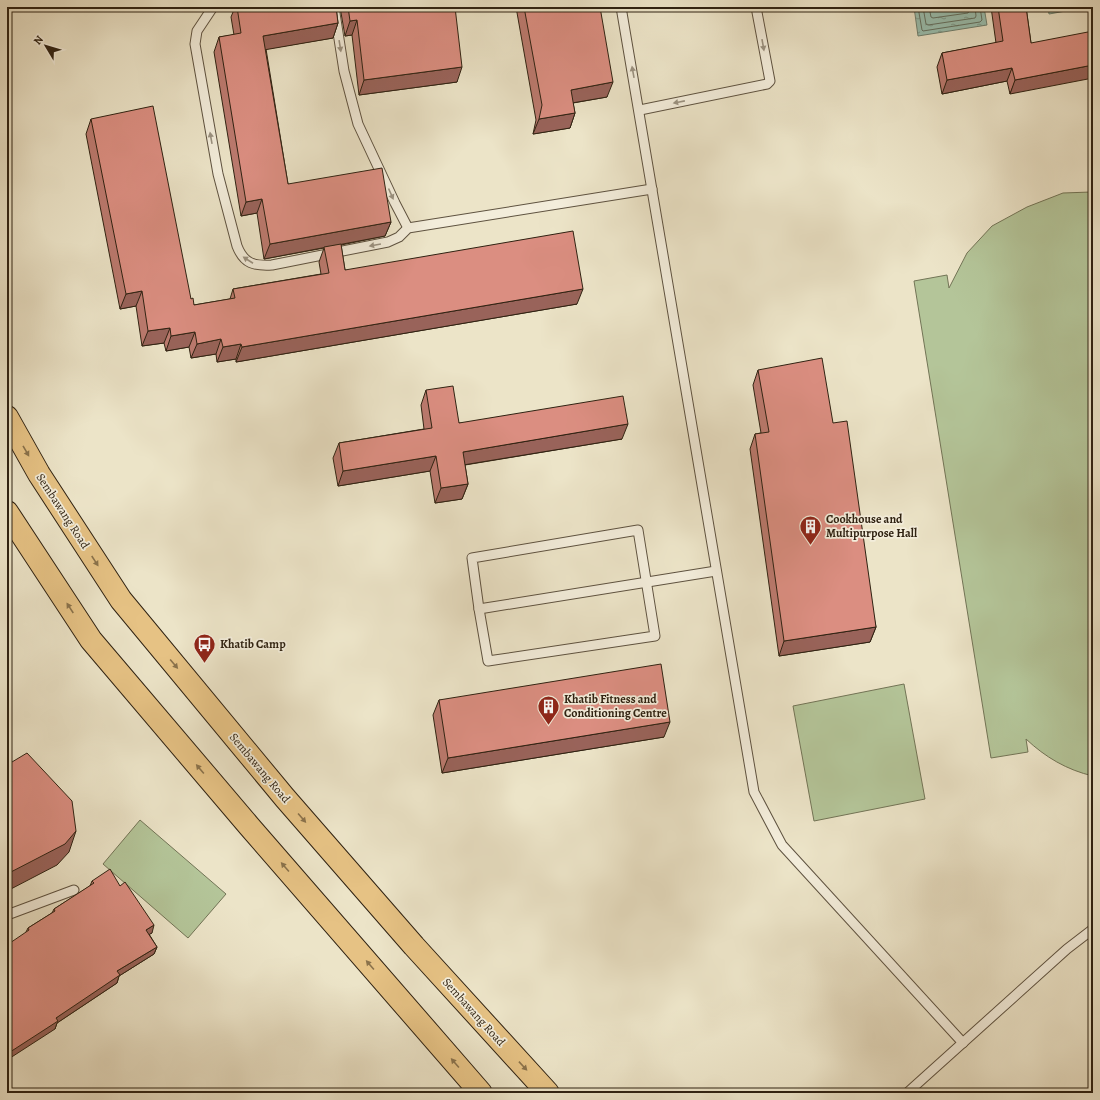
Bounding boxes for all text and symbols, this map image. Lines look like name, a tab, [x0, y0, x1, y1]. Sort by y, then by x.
north arrow	[26, 26, 66, 66]
text: N	[30, 32, 47, 48]
one-way arrow	[337, 39, 343, 52]
one-way arrow	[760, 39, 766, 51]
one-way arrow	[630, 66, 636, 78]
one-way arrow	[673, 100, 685, 106]
one-way arrow	[208, 132, 214, 144]
one-way arrow	[388, 189, 394, 200]
one-way arrow	[369, 242, 381, 248]
one-way arrow	[242, 257, 254, 264]
one-way arrow	[23, 445, 30, 457]
street label: Sembawang Road	[33, 470, 94, 552]
place label: Cookhouse and Multipurpose Hall	[826, 511, 918, 541]
building icon: Cookhouse and Multipurpose Hall	[797, 513, 823, 546]
one-way arrow	[92, 555, 99, 567]
one-way arrow	[66, 602, 73, 613]
bus stop icon: Khatib Camp	[191, 631, 217, 664]
place label: Khatib Camp	[220, 636, 286, 652]
one-way arrow	[169, 659, 178, 670]
place label: Khatib Fitness and Conditioning Centre	[564, 691, 667, 721]
building icon: Khatib Fitness and Conditioning Centre	[536, 693, 562, 726]
street label: Sembawang Road	[226, 730, 294, 807]
one-way arrow	[196, 763, 205, 774]
one-way arrow	[298, 812, 307, 823]
one-way arrow	[280, 862, 289, 873]
one-way arrow	[366, 960, 375, 970]
street label: Sembawang Road	[439, 974, 509, 1050]
one-way arrow	[451, 1058, 460, 1069]
one-way arrow	[518, 1061, 527, 1071]

